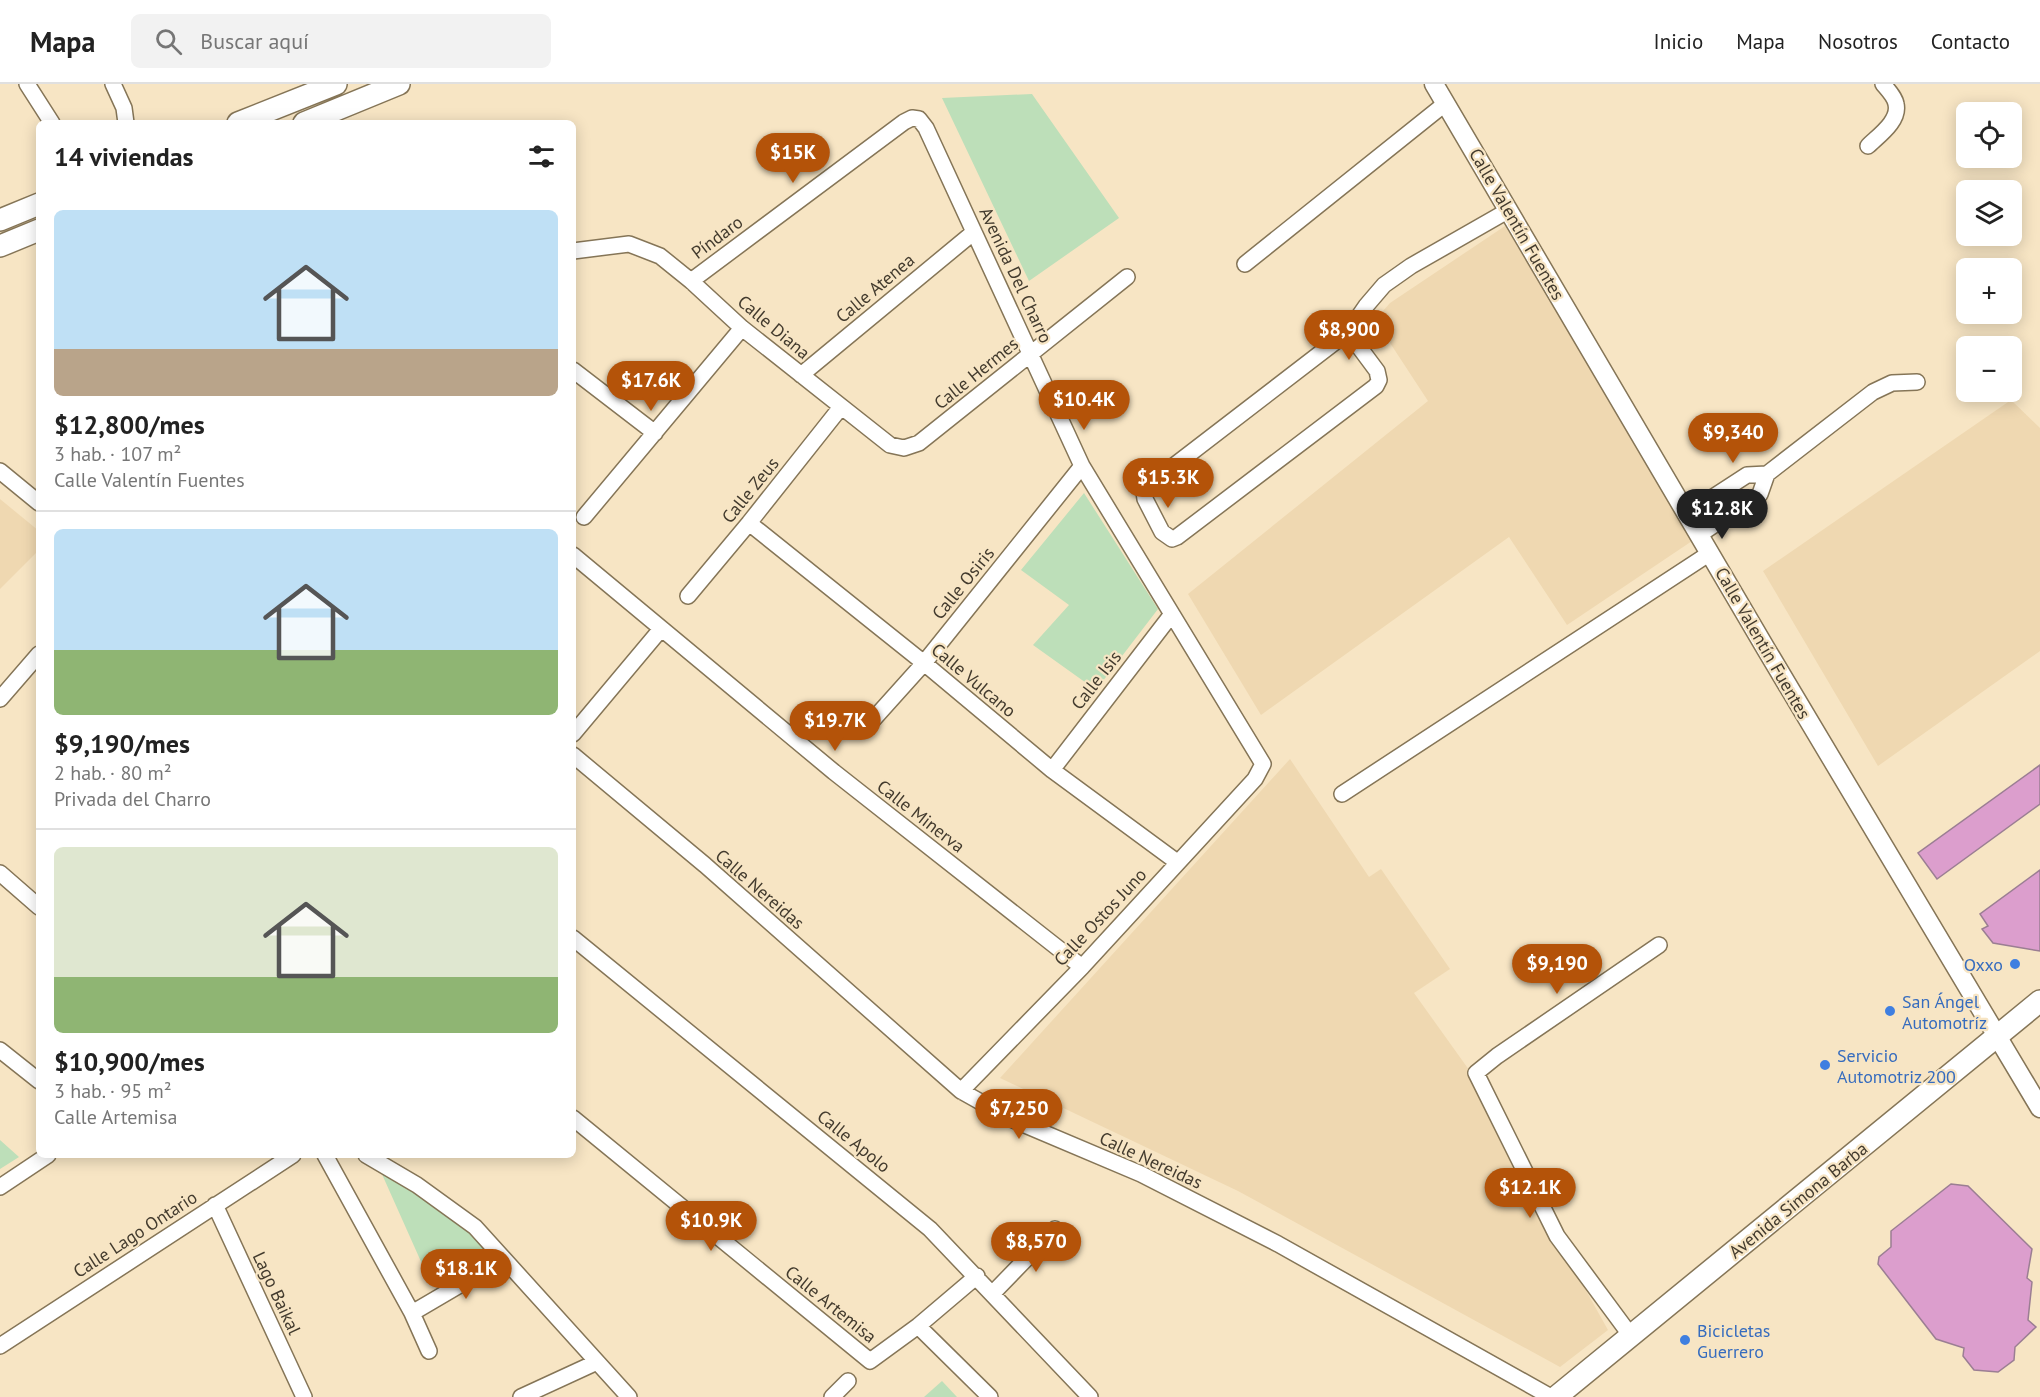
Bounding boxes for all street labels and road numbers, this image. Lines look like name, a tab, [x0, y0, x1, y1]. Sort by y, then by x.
street label: Calle Valentín Fuentes	[1464, 144, 1570, 304]
street label: Avenida Del Charro	[974, 203, 1058, 347]
street label: Píndaro	[687, 210, 747, 264]
street label: Calle Atenea	[831, 248, 919, 328]
street label: Calle Diana	[733, 290, 815, 364]
street label: Calle Hermes	[929, 332, 1023, 414]
street label: Calle Zeus	[716, 452, 784, 528]
street label: Calle Osiris	[927, 542, 999, 624]
street label: Calle Valentín Fuentes	[1710, 563, 1816, 723]
street label: Calle Vulcano	[927, 638, 1021, 722]
street label: Calle Isis	[1066, 646, 1126, 714]
street label: Calle Minerva	[872, 775, 970, 857]
street label: Calle Nereidas	[711, 844, 809, 934]
street label: Calle Ostos Juno	[1049, 863, 1151, 971]
street label: Calle Apolo	[813, 1104, 895, 1178]
street label: Calle Nereidas	[1096, 1126, 1206, 1194]
street label: Avenida Simona Barba	[1724, 1137, 1872, 1263]
street label: Calle Lago Ontario	[69, 1185, 201, 1283]
street label: Lago Baikal	[248, 1248, 307, 1339]
street label: Calle Artemisa	[781, 1260, 881, 1348]

